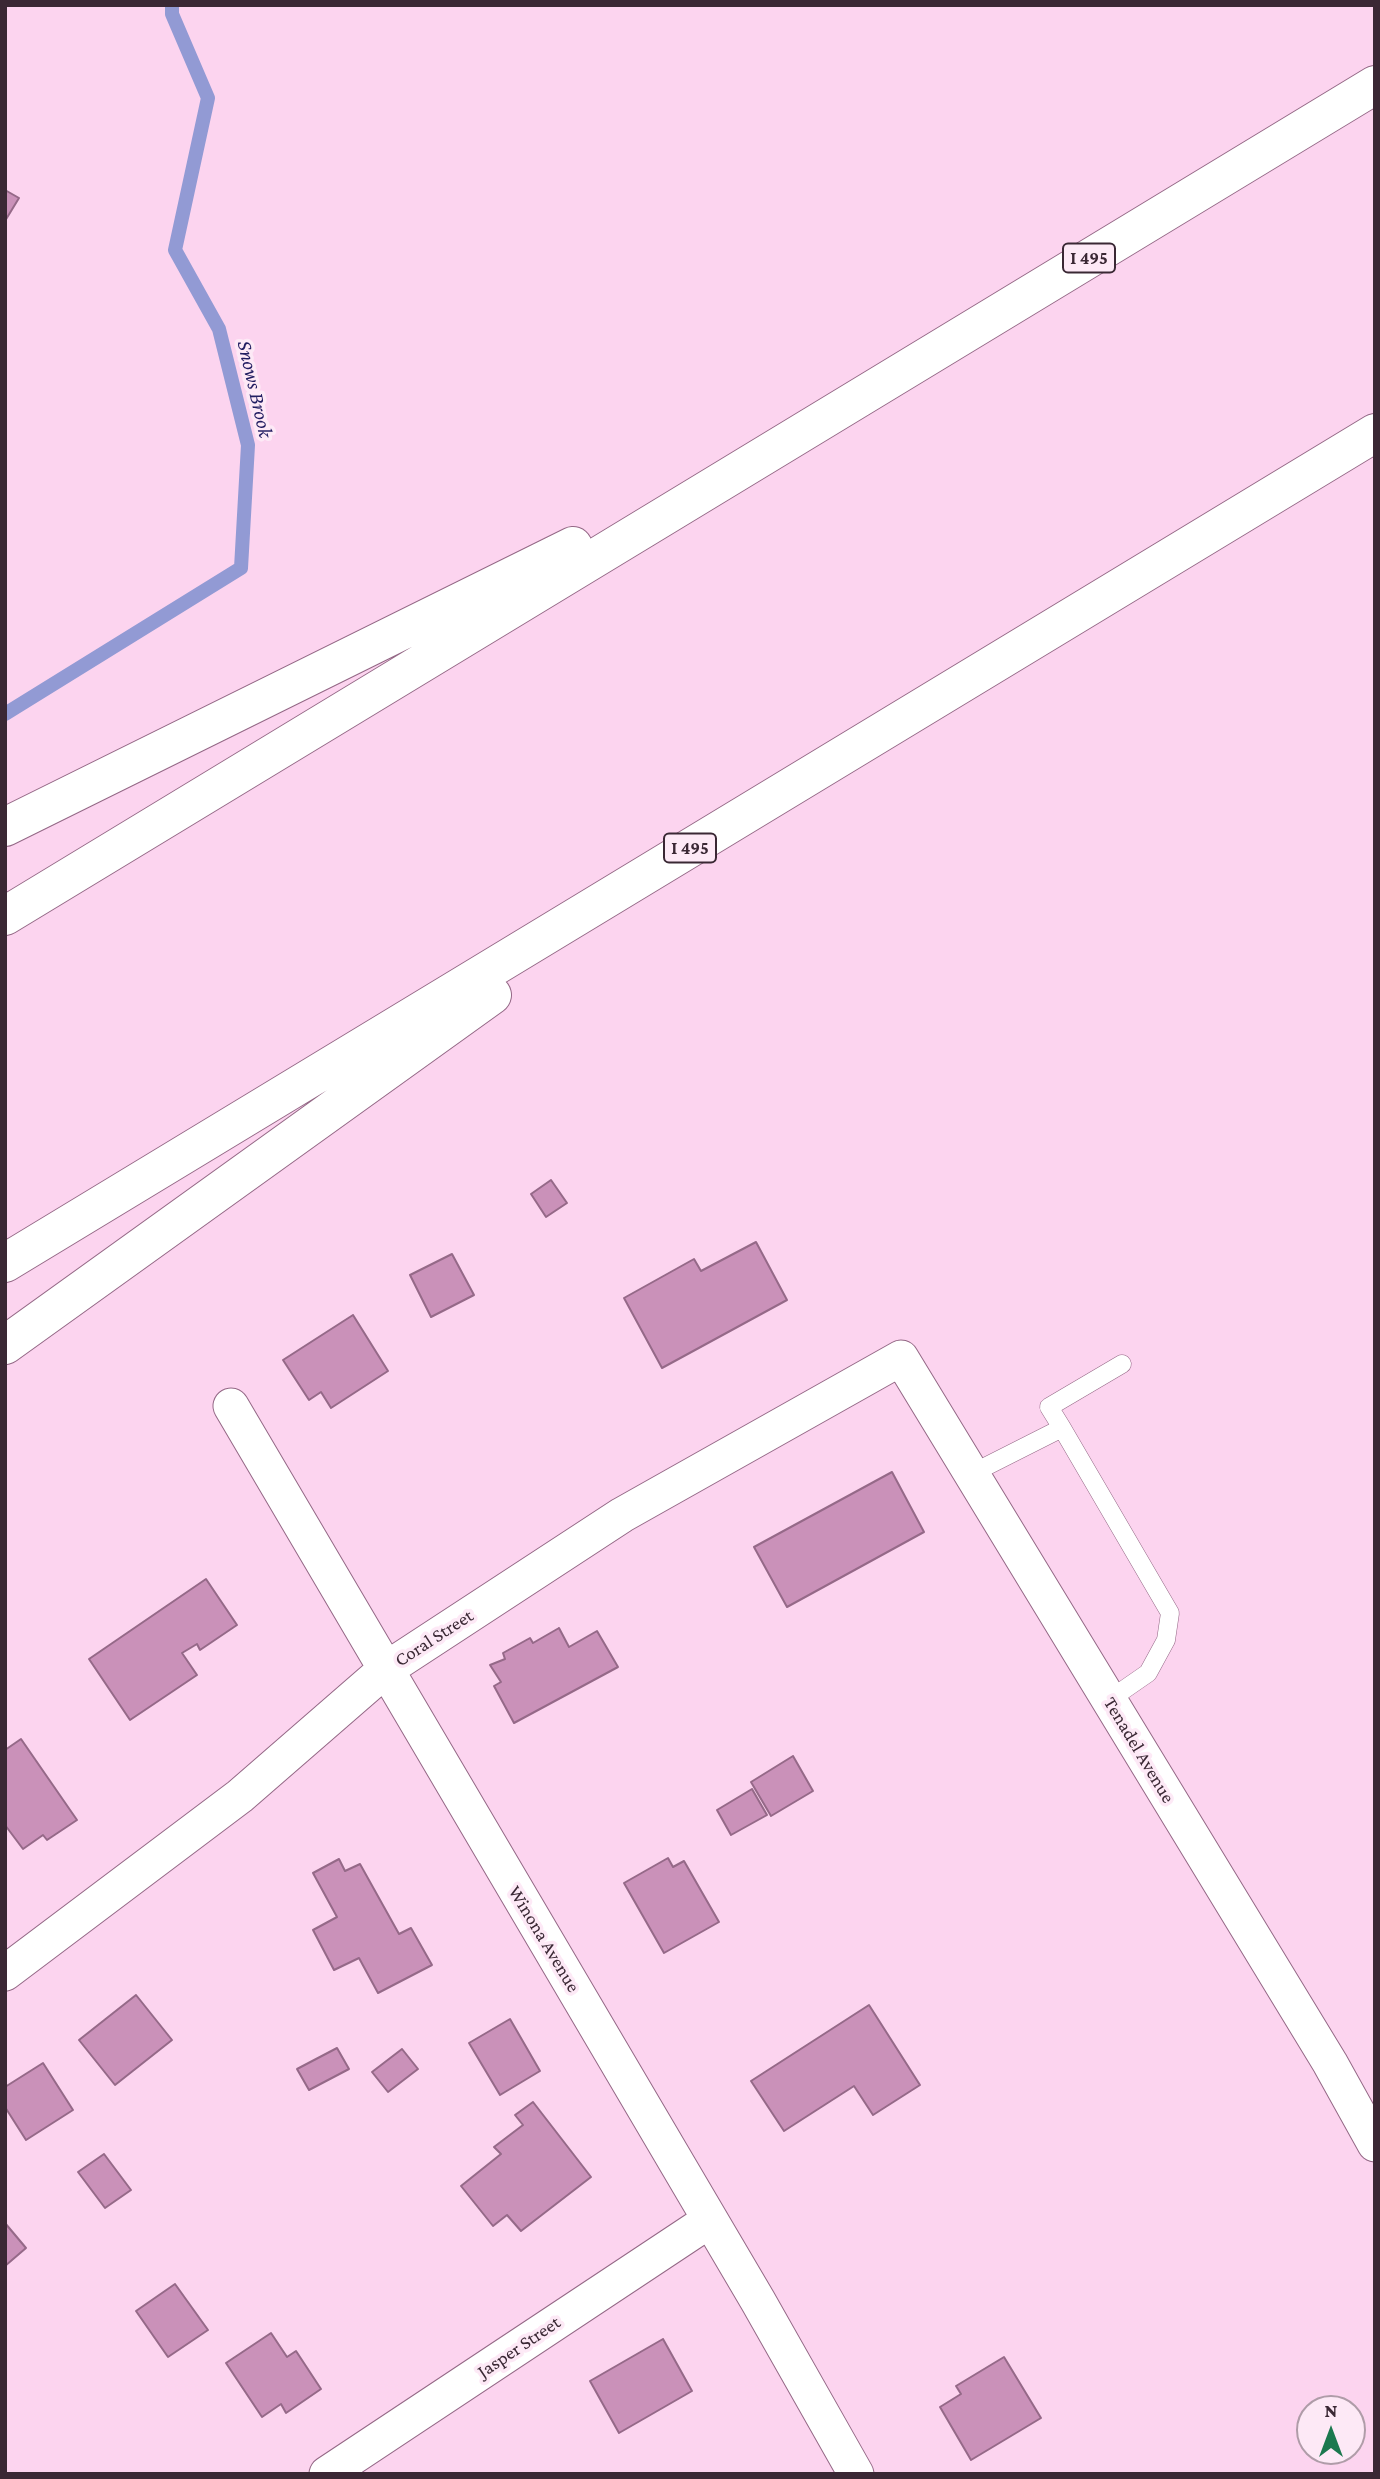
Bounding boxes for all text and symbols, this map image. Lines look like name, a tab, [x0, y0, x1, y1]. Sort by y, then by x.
road number: I 495	[1063, 244, 1115, 272]
water label: Snows Brook	[232, 338, 278, 440]
road number: I 495	[664, 834, 716, 862]
street label: Coral Street	[391, 1604, 477, 1672]
street label: Tenadel Avenue	[1098, 1693, 1180, 1807]
street label: Winona Avenue	[503, 1882, 585, 1996]
street label: Jasper Street	[473, 2311, 565, 2383]
north arrow	[1296, 2395, 1366, 2465]
text: N	[1325, 2400, 1337, 2421]

